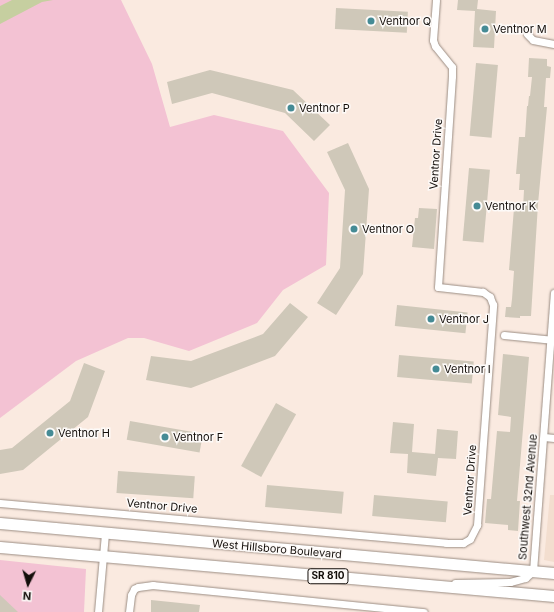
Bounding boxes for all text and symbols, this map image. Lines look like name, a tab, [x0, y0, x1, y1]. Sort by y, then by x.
place label: Ventnor Q	[379, 14, 431, 28]
marker: Ventnor Q	[366, 16, 376, 26]
place label: Ventnor M	[493, 22, 547, 36]
marker: Ventnor M	[480, 24, 490, 34]
place label: Ventnor P	[299, 101, 350, 115]
marker: Ventnor P	[286, 103, 296, 113]
street label: Ventnor Drive	[427, 118, 445, 190]
place label: Ventnor K	[485, 199, 536, 213]
marker: Ventnor K	[472, 201, 482, 211]
place label: Ventnor O	[362, 222, 414, 236]
marker: Ventnor O	[349, 224, 359, 234]
place label: Ventnor J	[439, 312, 489, 326]
marker: Ventnor J	[426, 314, 436, 324]
place label: Ventnor I	[444, 362, 491, 376]
marker: Ventnor I	[431, 364, 441, 374]
place label: Ventnor H	[58, 426, 110, 440]
marker: Ventnor H	[45, 428, 55, 438]
place label: Ventnor F	[173, 430, 223, 444]
marker: Ventnor F	[160, 432, 170, 442]
street label: Southwest 32nd Avenue	[516, 433, 540, 561]
street label: Ventnor Drive	[461, 444, 479, 516]
street label: Ventnor Drive	[126, 496, 198, 516]
street label: West Hillsboro Boulevard	[212, 537, 342, 561]
north arrow	[8, 564, 48, 604]
road number: SR 810	[307, 568, 349, 584]
text: N	[22, 589, 32, 603]

